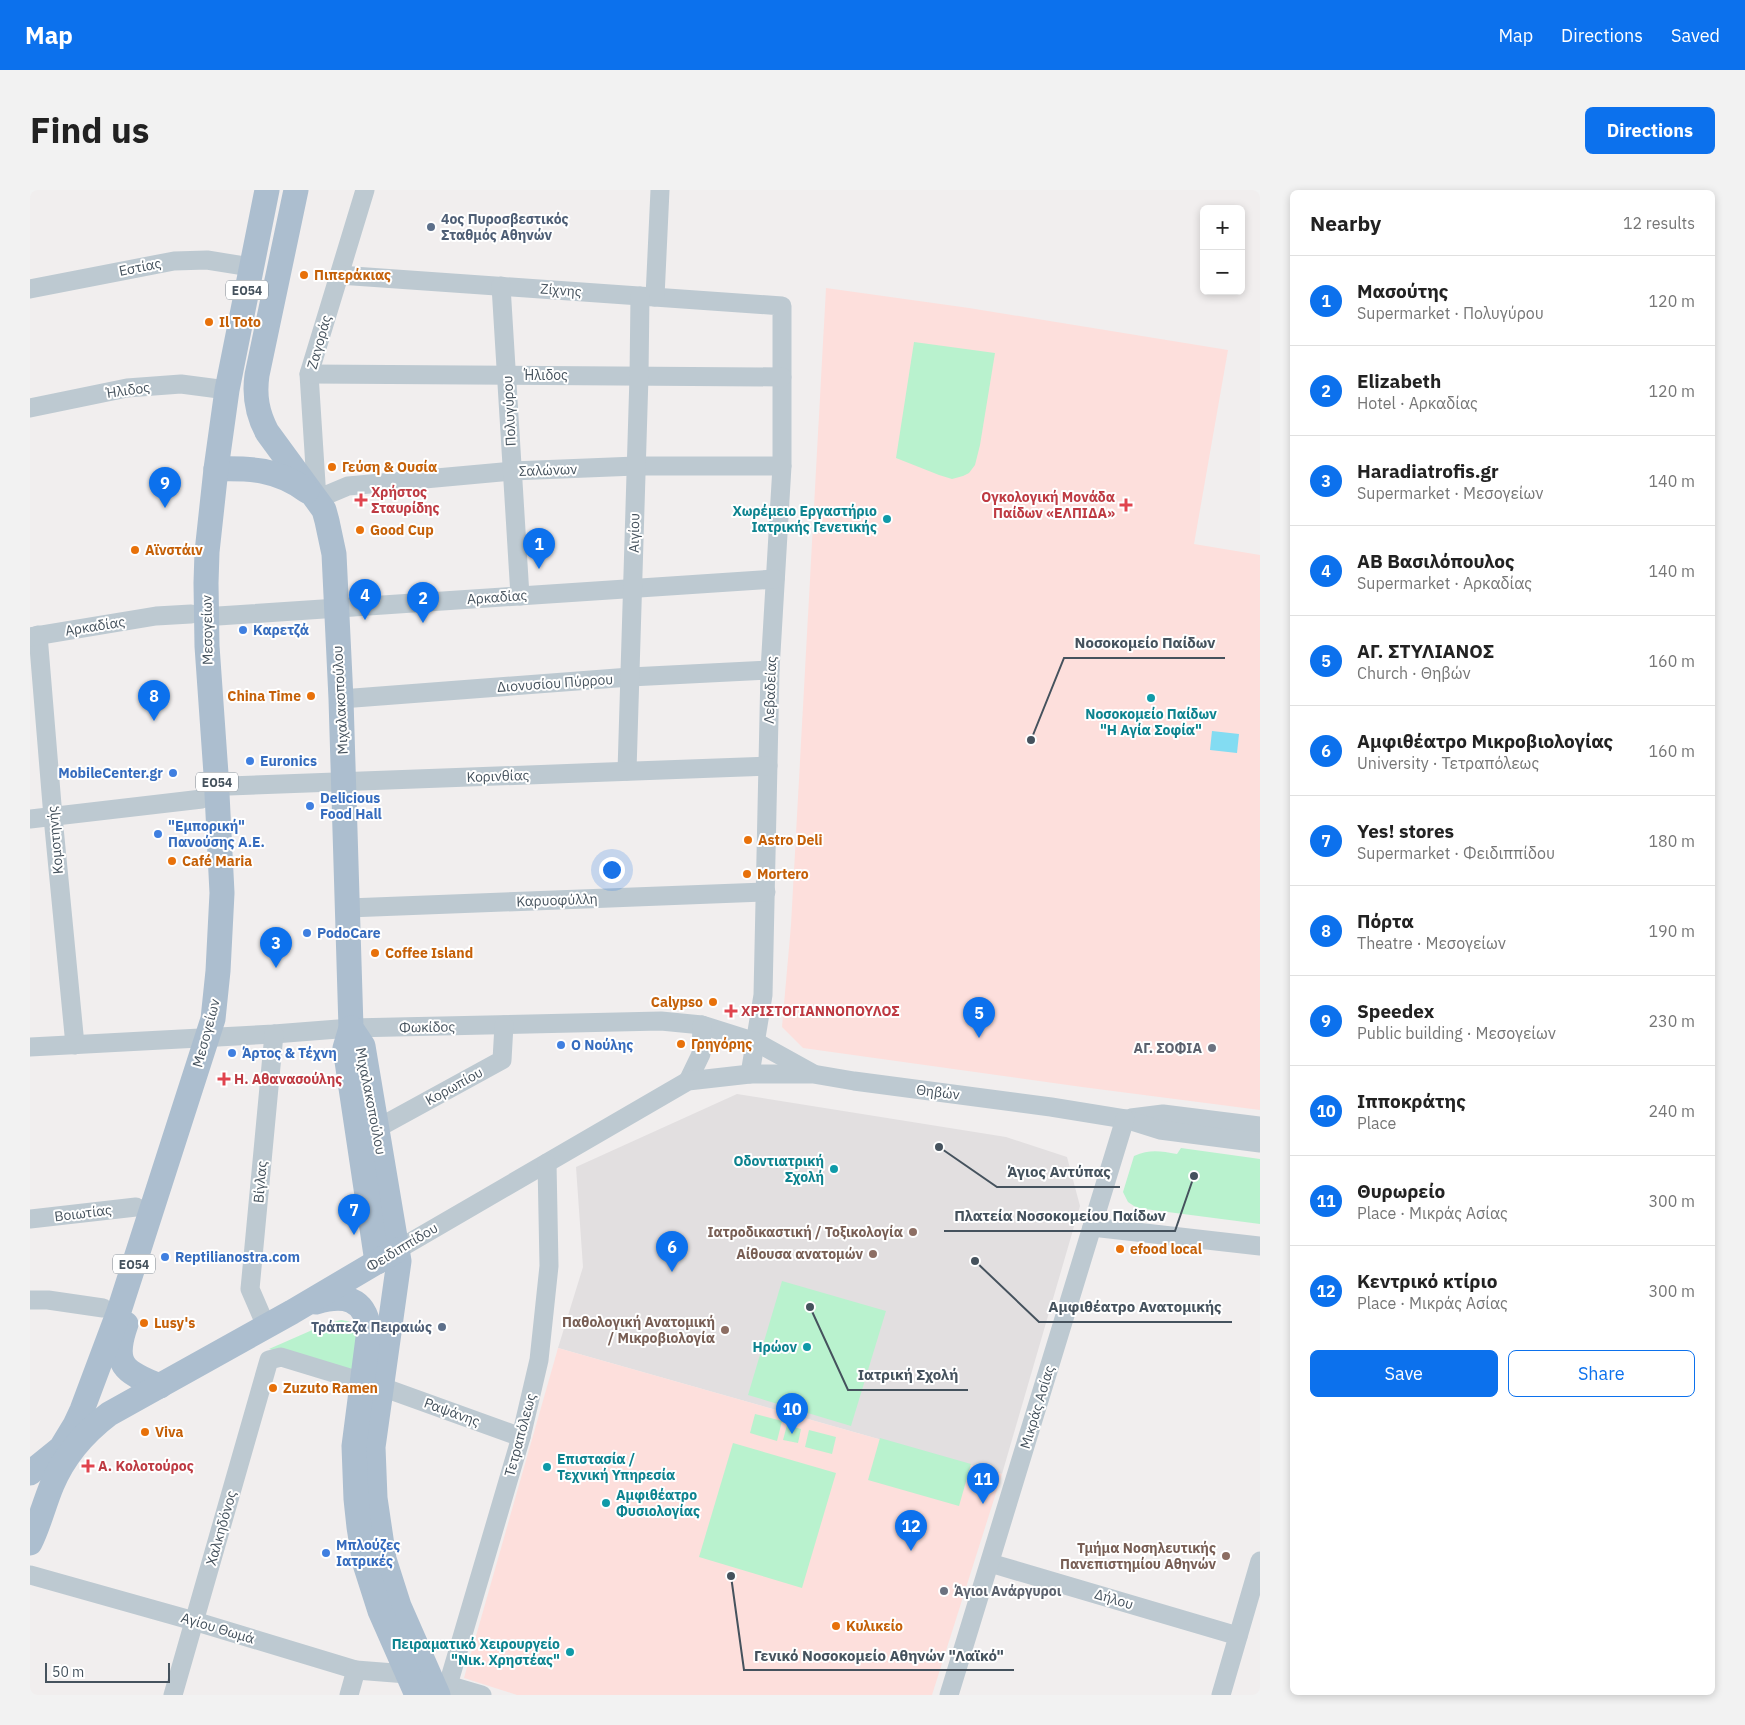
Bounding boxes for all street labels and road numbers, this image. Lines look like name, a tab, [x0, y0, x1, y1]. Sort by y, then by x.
street label: Εστίας	[117, 254, 163, 280]
road number: ΕΟ54	[226, 280, 268, 300]
street label: Ζίχνης	[540, 280, 582, 300]
street label: Ζαγοράς	[303, 313, 335, 371]
street label: Ήλιδος	[523, 366, 568, 384]
street label: Πολυγύρου	[498, 375, 520, 447]
street label: Ήλιδος	[104, 378, 151, 402]
street label: Σαλώνων	[518, 460, 578, 480]
street label: Αιγίου	[625, 513, 643, 553]
street label: Αρκαδίας	[466, 586, 528, 608]
street label: Μεσογείων	[197, 595, 217, 665]
street label: Αρκαδίας	[64, 612, 126, 640]
street label: Μιχαλακοπούλου	[328, 645, 352, 755]
street label: Λεβαδείας	[760, 656, 780, 724]
street label: Διονυσίου Πύρρου	[496, 670, 614, 696]
street label: Κορινθίας	[466, 766, 530, 786]
road number: ΕΟ54	[196, 772, 238, 792]
street label: Κομοτηνής	[43, 805, 67, 875]
street label: Καρυοφύλλη	[516, 890, 598, 910]
street label: Μεσογείων	[188, 997, 224, 1069]
street label: Φωκίδος	[399, 1018, 455, 1036]
street label: Μιχαλακοπούλου	[352, 1046, 390, 1156]
street label: Κορωπίου	[422, 1063, 486, 1109]
street label: Θηβών	[915, 1080, 961, 1104]
street label: Βίγλας	[249, 1160, 271, 1204]
street label: Βοιωτίας	[53, 1201, 113, 1225]
street label: Φειδιππίδου	[363, 1219, 441, 1275]
road number: ΕΟ54	[113, 1254, 155, 1274]
street label: Μικράς Ασίας	[1016, 1363, 1058, 1451]
street label: Τετραπόλεως	[500, 1391, 540, 1479]
street label: Ραψάνης	[422, 1394, 483, 1431]
street label: Χαλκηδόνος	[202, 1488, 240, 1568]
street label: Δήλου	[1092, 1585, 1136, 1613]
street label: Αγίου Θωμά	[179, 1608, 257, 1648]

